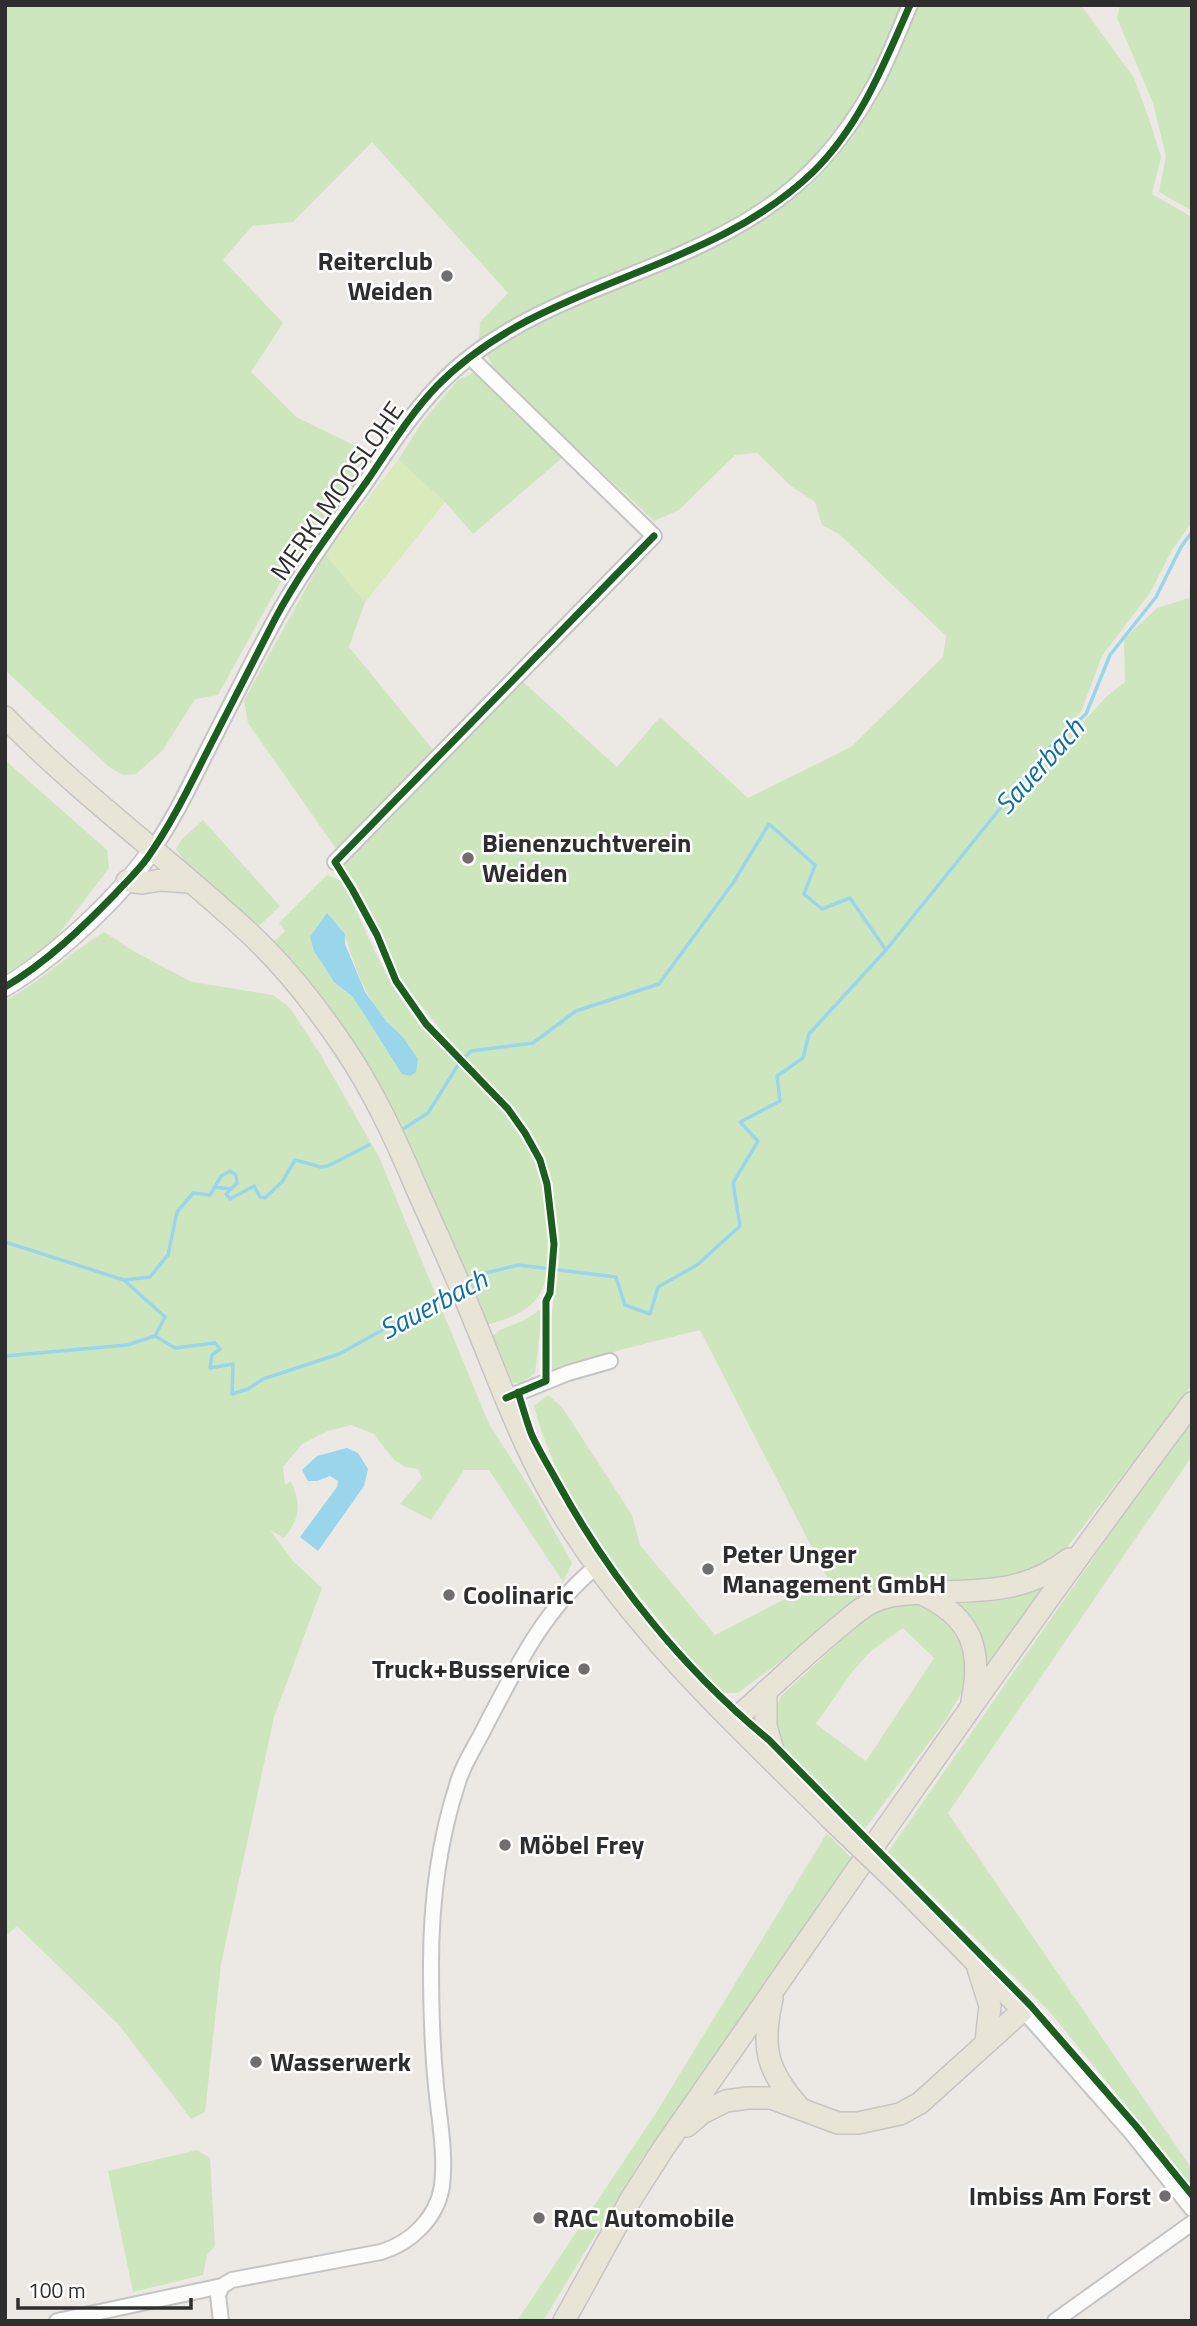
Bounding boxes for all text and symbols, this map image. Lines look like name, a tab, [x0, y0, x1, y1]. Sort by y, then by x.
place label: Reiterclub Weiden	[318, 241, 433, 310]
marker: Reiterclub Weiden	[439, 268, 455, 284]
street label: MERKLMOOSLOHE	[260, 393, 413, 588]
water label: Sauerbach	[984, 707, 1094, 824]
place label: Bienenzuchtverein Weiden	[482, 823, 691, 892]
marker: Bienenzuchtverein Weiden	[460, 850, 476, 866]
water label: Sauerbach	[371, 1257, 495, 1350]
place label: Peter Unger Management GmbH	[722, 1534, 946, 1603]
marker: Peter Unger Management GmbH	[700, 1561, 716, 1577]
place label: Coolinaric	[463, 1575, 574, 1614]
marker: Coolinaric	[441, 1587, 457, 1603]
place label: Truck+Busservice	[372, 1649, 570, 1688]
marker: Truck+Busservice	[576, 1661, 592, 1677]
place label: Möbel Frey	[519, 1825, 644, 1864]
marker: Möbel Frey	[497, 1837, 513, 1853]
place label: Wasserwerk	[270, 2042, 412, 2081]
marker: Wasserwerk	[248, 2054, 264, 2070]
place label: Imbiss Am Forst	[969, 2176, 1151, 2215]
marker: Imbiss Am Forst	[1157, 2188, 1173, 2204]
place label: RAC Automobile	[553, 2198, 734, 2237]
marker: RAC Automobile	[531, 2210, 547, 2226]
scale bar	[18, 2266, 191, 2310]
text: 100 m	[28, 2274, 85, 2306]

